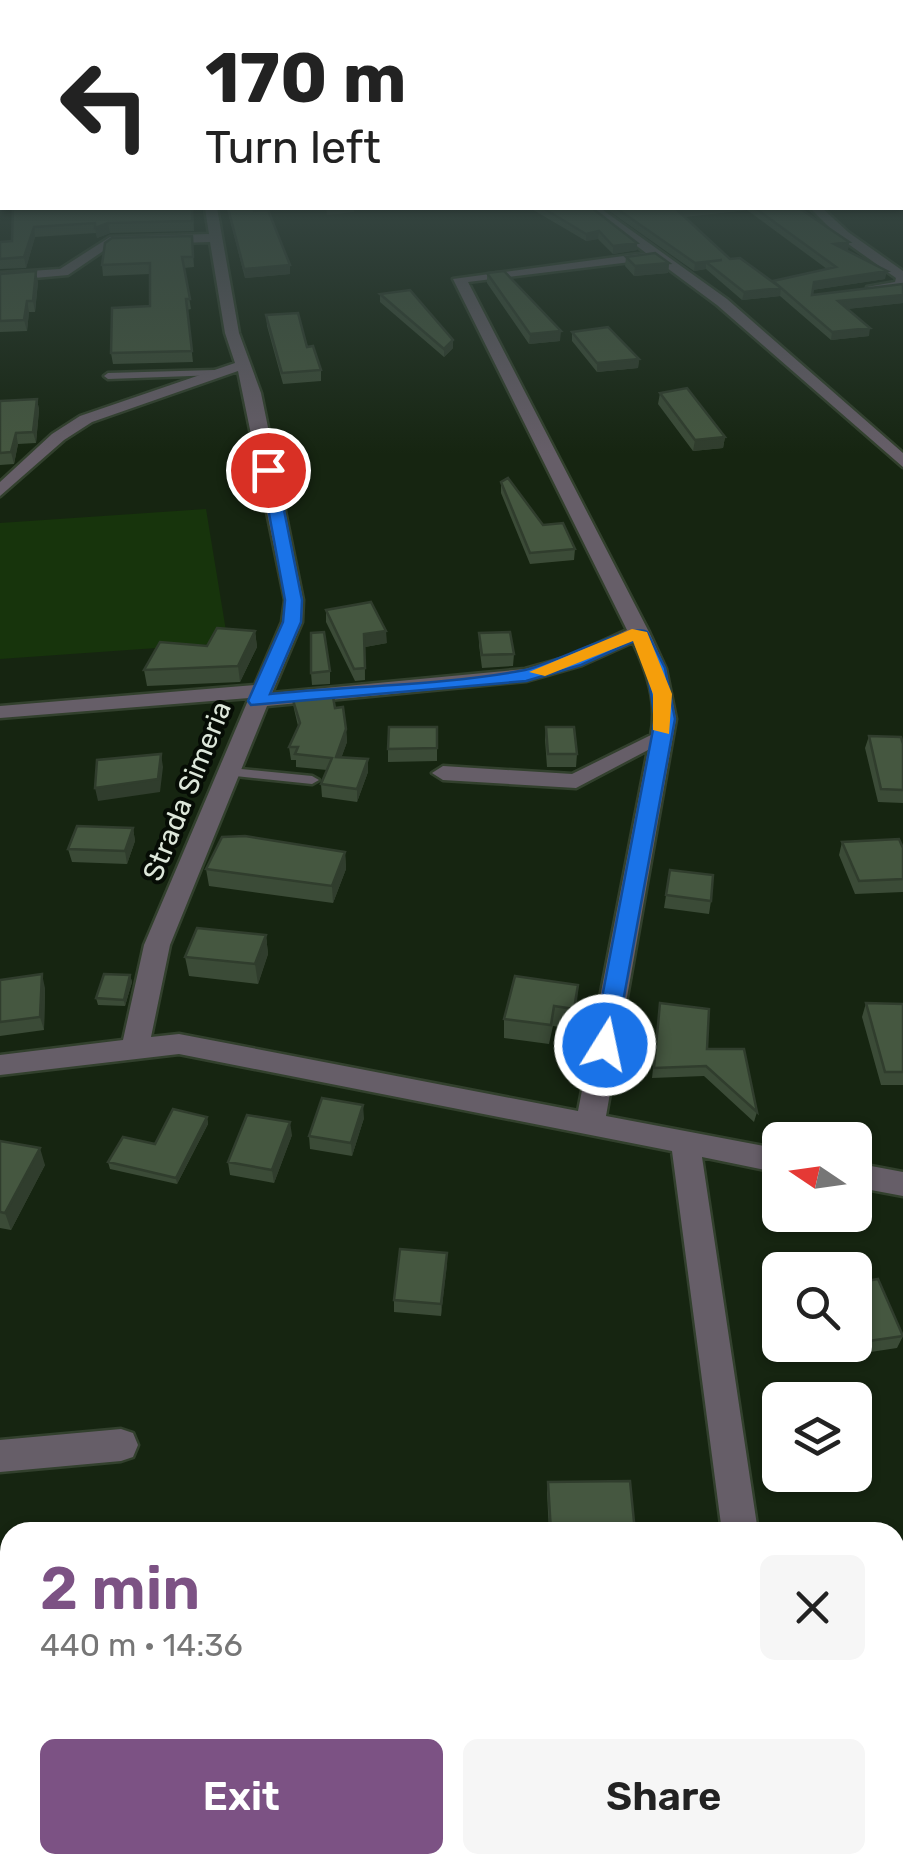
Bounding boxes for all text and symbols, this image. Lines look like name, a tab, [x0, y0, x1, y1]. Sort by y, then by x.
text: 170 m	[205, 37, 407, 120]
icon: left	[40, 40, 170, 170]
text: Turn left	[205, 121, 381, 174]
pin	[226, 428, 311, 513]
icon: arrive	[241, 443, 296, 498]
street label: Strada Simeria	[136, 696, 238, 886]
position arrow	[553, 993, 657, 1097]
north arrow	[762, 1122, 872, 1232]
map controls	[762, 1122, 872, 1492]
button: search	[762, 1252, 872, 1362]
button: layers	[762, 1382, 872, 1492]
text: 2 min	[40, 1553, 200, 1624]
button: close	[760, 1555, 865, 1660]
text: 440 m · 14:36	[40, 1626, 243, 1664]
button: Exit	[40, 1739, 443, 1854]
button: Share	[463, 1739, 865, 1854]

